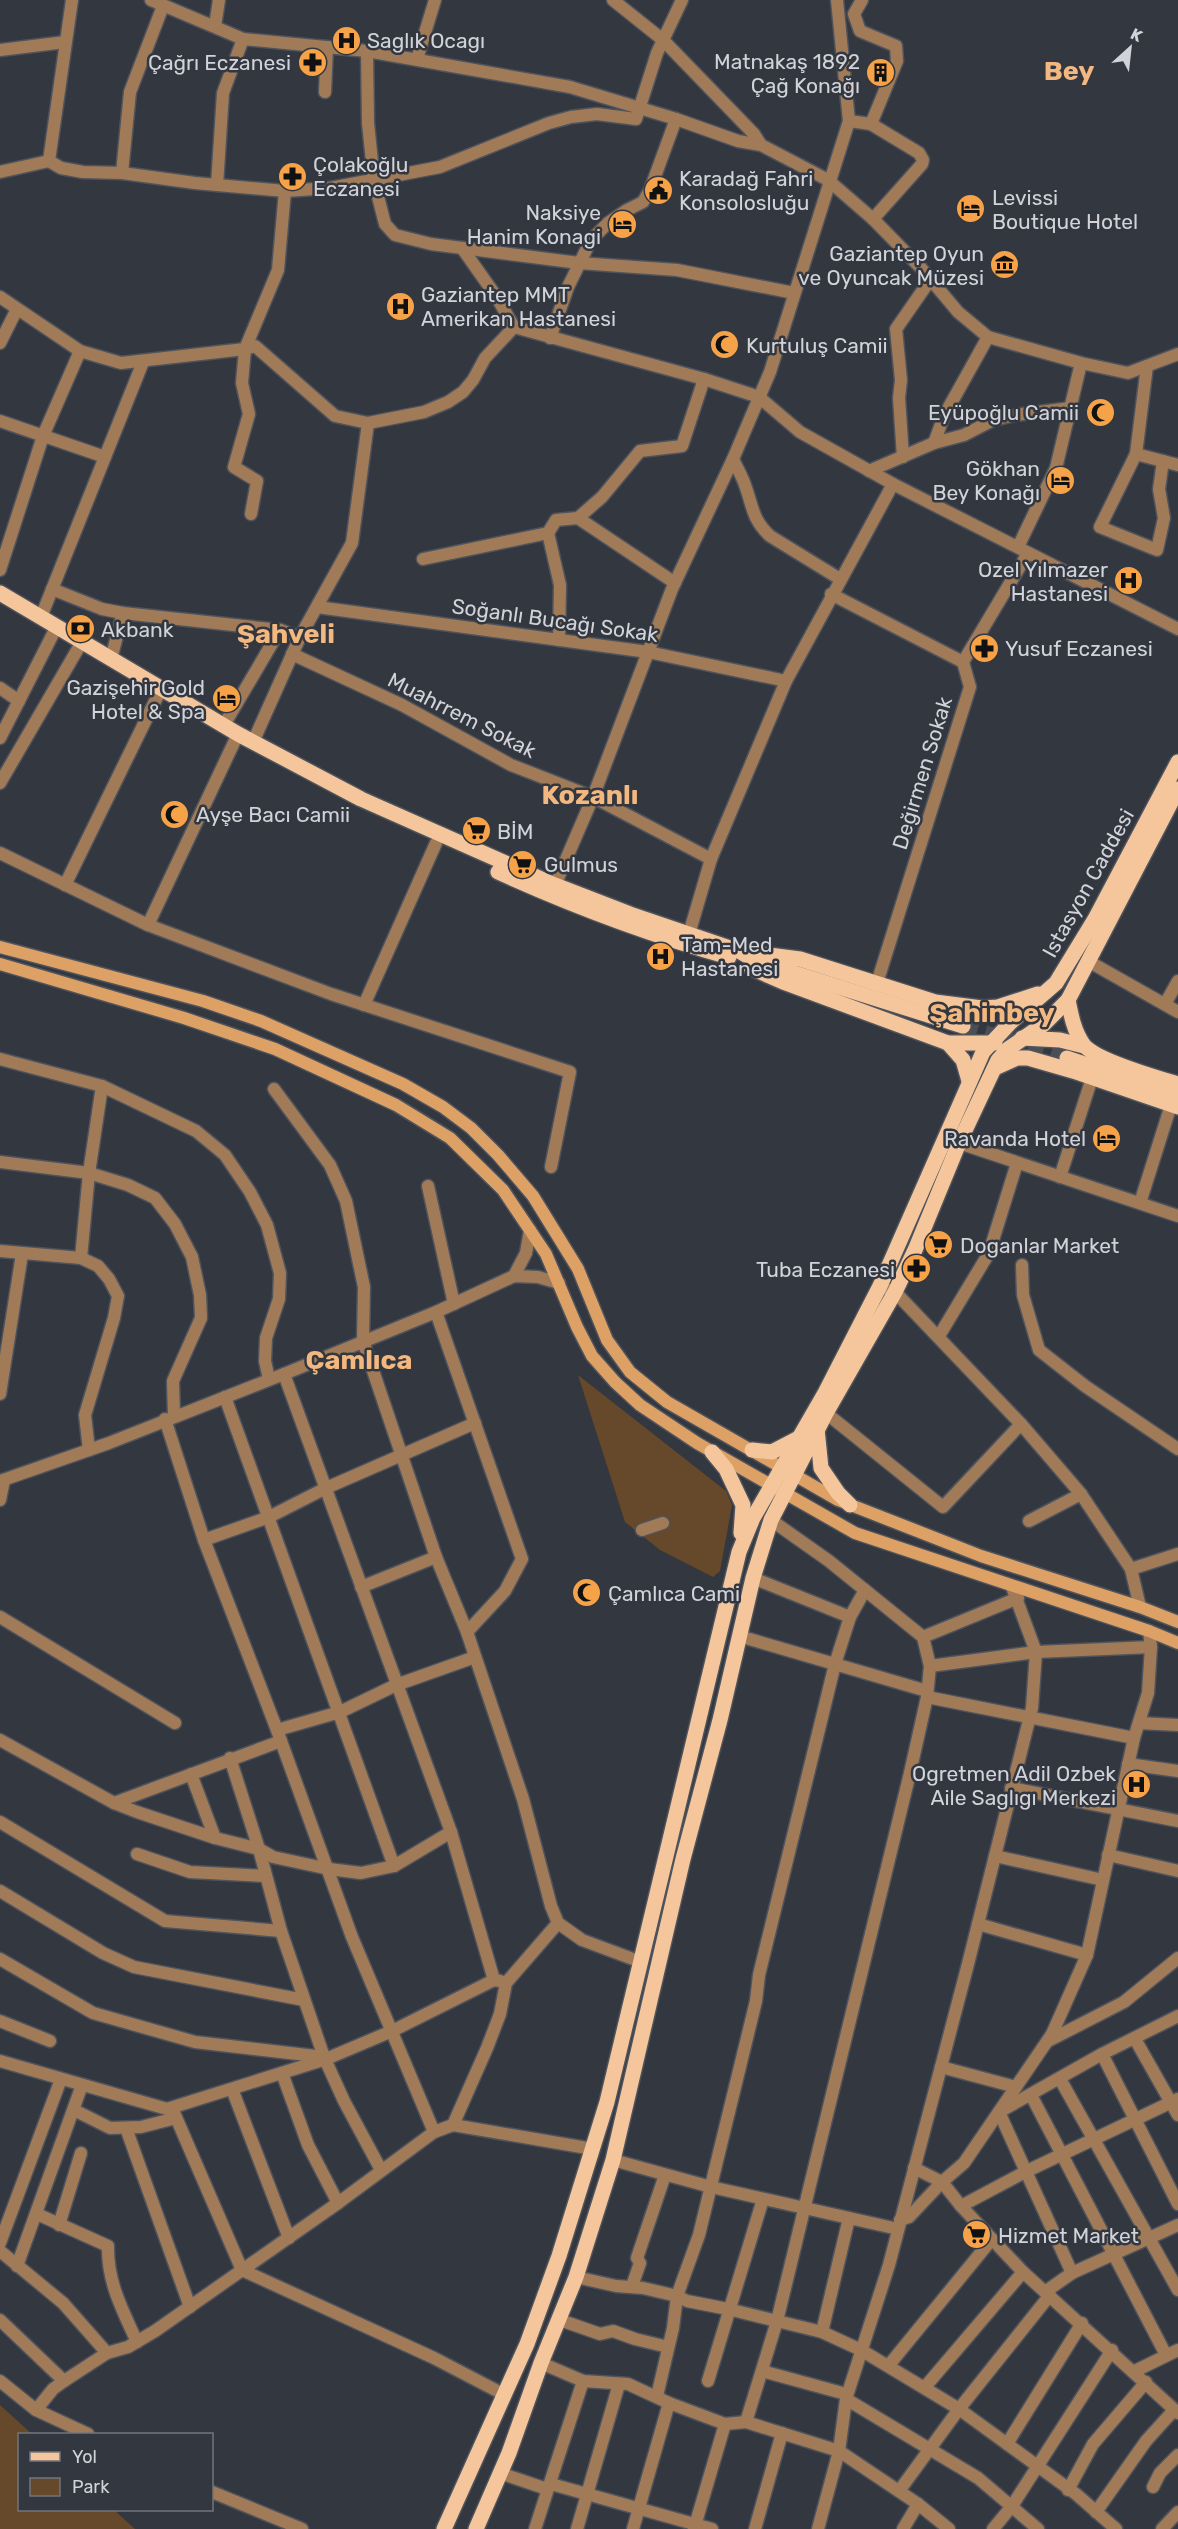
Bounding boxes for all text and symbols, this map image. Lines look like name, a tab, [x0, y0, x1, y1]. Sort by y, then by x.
north arrow	[1100, 18, 1160, 78]
hospital icon: Saglık Ocagı	[330, 24, 362, 56]
text: K	[1128, 24, 1146, 46]
place label: Saglık Ocagı	[367, 28, 485, 53]
pharmacy icon: Çağrı Eczanesi	[296, 46, 328, 78]
place label: Matnakaş 1892 Çağ Konağı	[714, 49, 860, 98]
place label: Çağrı Eczanesi	[148, 50, 291, 75]
district label: Bey	[1044, 55, 1094, 87]
building icon: Matnakaş 1892 Çağ Konağı	[865, 57, 897, 89]
place label: Çolakoğlu Eczanesi	[313, 152, 408, 201]
pharmacy icon: Çolakoğlu Eczanesi	[276, 160, 308, 192]
place label: Karadağ Fahri Konsolosluğu	[679, 166, 813, 215]
public building icon: Karadağ Fahri Konsolosluğu	[642, 174, 674, 206]
place label: Levissi Boutique Hotel	[992, 185, 1138, 234]
hotel icon: Levissi Boutique Hotel	[955, 193, 987, 225]
place label: Naksiye Hanim Konagi	[467, 200, 601, 249]
hotel icon: Naksiye Hanim Konagi	[606, 208, 638, 240]
place label: Gaziantep Oyun ve Oyuncak Müzesi	[798, 241, 984, 290]
museum icon: Gaziantep Oyun ve Oyuncak Müzesi	[989, 249, 1021, 281]
place label: Gaziantep MMT Amerikan Hastanesi	[421, 282, 616, 331]
hospital icon: Gaziantep MMT Amerikan Hastanesi	[384, 290, 416, 322]
mosque icon: Kurtuluş Camii	[709, 329, 741, 361]
place label: Kurtuluş Camii	[746, 333, 888, 358]
mosque icon: Eyüpoğlu Camii	[1084, 396, 1116, 428]
place label: Eyüpoğlu Camii	[928, 400, 1079, 425]
place label: Gökhan Bey Konağı	[932, 456, 1040, 505]
hotel icon: Gökhan Bey Konağı	[1045, 464, 1077, 496]
place label: Ozel Yılmazer Hastanesi	[978, 557, 1108, 606]
hospital icon: Ozel Yılmazer Hastanesi	[1113, 565, 1145, 597]
street label: Soğanlı Bucağı Sokak	[450, 593, 660, 647]
bank icon: Akbank	[64, 613, 96, 645]
place label: Akbank	[101, 617, 174, 642]
district label: Şahveli	[237, 618, 335, 650]
pharmacy icon: Yusuf Eczanesi	[968, 632, 1000, 664]
place label: Yusuf Eczanesi	[1005, 636, 1153, 661]
street label: Muahrrem Sokak	[384, 667, 541, 763]
place label: Gazişehir Gold Hotel & Spa	[66, 675, 205, 724]
hotel icon: Gazişehir Gold Hotel & Spa	[210, 683, 242, 715]
street label: Değirmen Sokak	[887, 694, 957, 852]
district label: Kozanlı	[541, 779, 639, 811]
mosque icon: Ayşe Bacı Camii	[159, 798, 191, 830]
place label: Ayşe Bacı Camii	[196, 802, 350, 827]
street label: Istasyon Caddesi	[1037, 804, 1139, 962]
supermarket icon: BİM	[460, 815, 492, 847]
place label: BİM	[497, 819, 533, 844]
supermarket icon: Gulmus	[507, 848, 539, 880]
place label: Gulmus	[544, 852, 618, 877]
place label: Tam-Med Hastanesi	[681, 932, 778, 981]
hospital icon: Tam-Med Hastanesi	[644, 940, 676, 972]
district label: Şahinbey	[929, 997, 1055, 1029]
hotel icon: Ravanda Hotel	[1091, 1122, 1123, 1154]
place label: Ravanda Hotel	[944, 1126, 1086, 1151]
supermarket icon: Doganlar Market	[923, 1229, 955, 1261]
place label: Doganlar Market	[960, 1233, 1119, 1258]
pharmacy icon: Tuba Eczanesi	[900, 1253, 932, 1285]
place label: Tuba Eczanesi	[756, 1257, 895, 1282]
district label: Çamlıca	[306, 1344, 412, 1376]
mosque icon: Çamlıca Cami	[571, 1577, 603, 1609]
place label: Çamlıca Cami	[608, 1581, 740, 1606]
place label: Ogretmen Adil Ozbek Aile Saglıgı Merkezi	[912, 1761, 1116, 1810]
hospital icon: Ogretmen Adil Ozbek Aile Saglıgı Merkezi	[1121, 1769, 1153, 1801]
supermarket icon: Hizmet Market	[961, 2219, 993, 2251]
place label: Hizmet Market	[998, 2223, 1139, 2248]
legend	[18, 2433, 213, 2511]
text: Yol	[72, 2446, 97, 2468]
text: Park	[72, 2476, 110, 2498]

